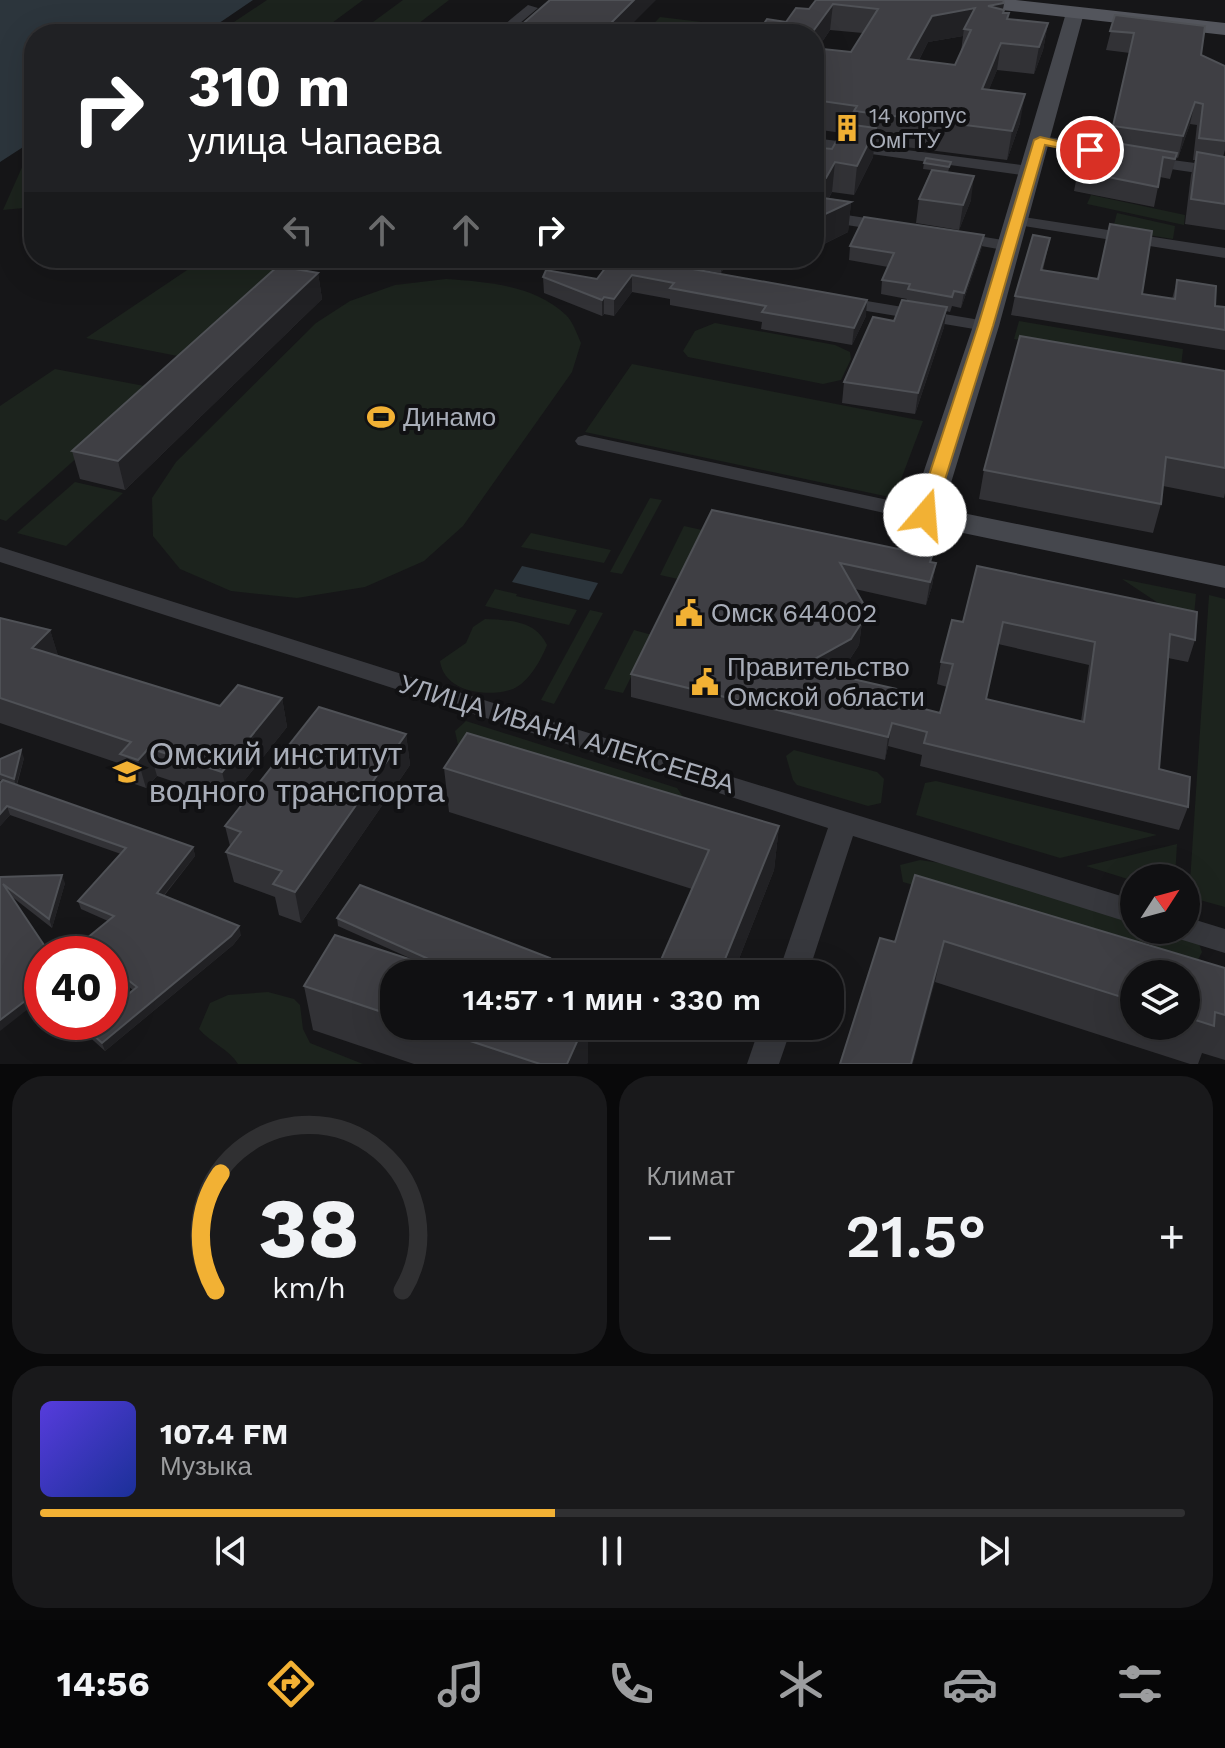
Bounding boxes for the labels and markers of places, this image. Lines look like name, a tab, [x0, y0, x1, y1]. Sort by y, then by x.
place label: 14 корпус ОмГТУ	[869, 103, 967, 153]
building icon: 14 корпус ОмГТУ	[832, 113, 862, 143]
pin	[1056, 116, 1124, 184]
sports icon: Динамо	[366, 402, 396, 432]
place label: Динамо	[403, 402, 496, 432]
public building icon: Омск 644002	[674, 598, 704, 628]
place label: Омск 644002	[711, 598, 877, 628]
place label: Правительство Омской области	[727, 652, 925, 712]
public building icon: Правительство Омской области	[690, 667, 720, 697]
place label: Омский институт водного транспорта	[149, 735, 445, 810]
school or university icon: Омский институт водного транспорта	[112, 757, 142, 787]

